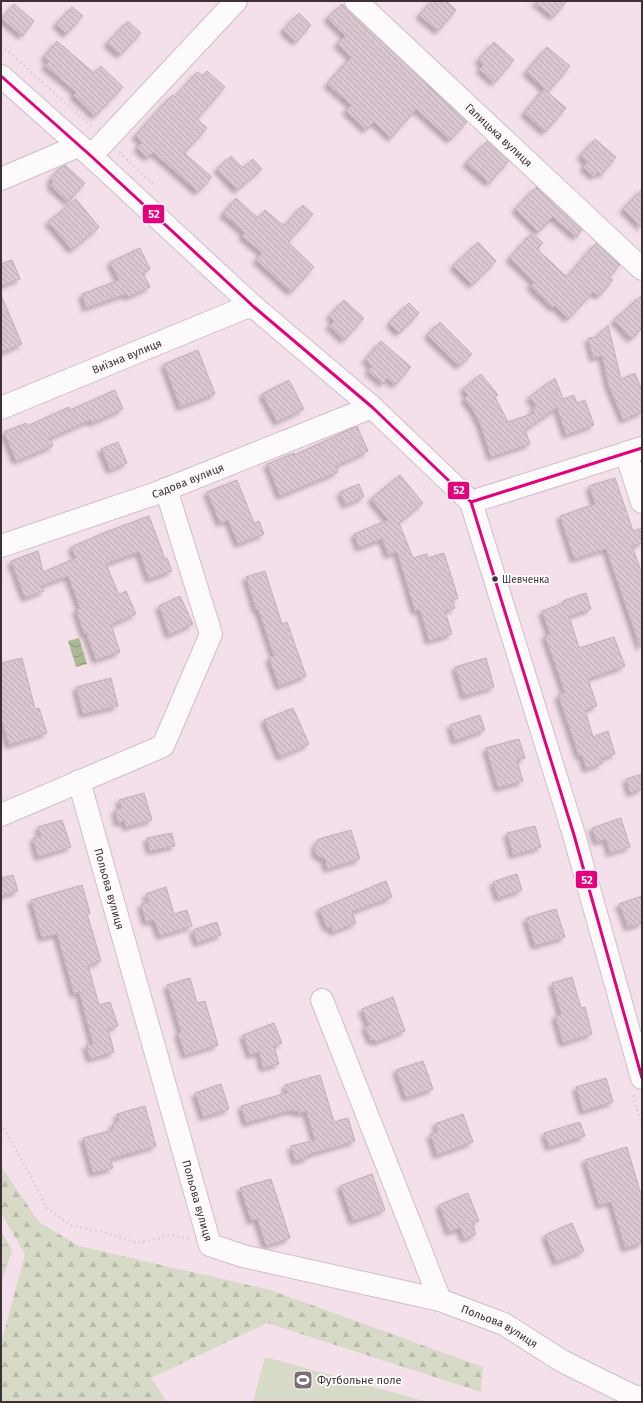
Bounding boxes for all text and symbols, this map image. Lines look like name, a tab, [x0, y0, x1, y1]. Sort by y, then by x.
street label: Галицька вулиця	[463, 101, 535, 170]
line badge: 52	[142, 204, 165, 224]
text: 52	[148, 208, 160, 221]
street label: Виїзна вулиця	[90, 337, 164, 377]
street label: Садова вулиця	[150, 461, 226, 501]
line badge: 52	[447, 481, 470, 500]
text: 52	[453, 484, 465, 497]
marker: Шевченка	[490, 574, 500, 584]
place label: Шевченка	[502, 574, 550, 586]
street label: Польова вулиця	[91, 847, 127, 931]
line badge: 52	[575, 870, 598, 889]
text: 52	[581, 874, 593, 887]
street label: Польова вулиця	[179, 1159, 215, 1243]
street label: Польова вулиця	[459, 1303, 540, 1351]
sports icon: Футбольне поле	[292, 1369, 314, 1391]
place label: Футбольне поле	[317, 1374, 402, 1387]

